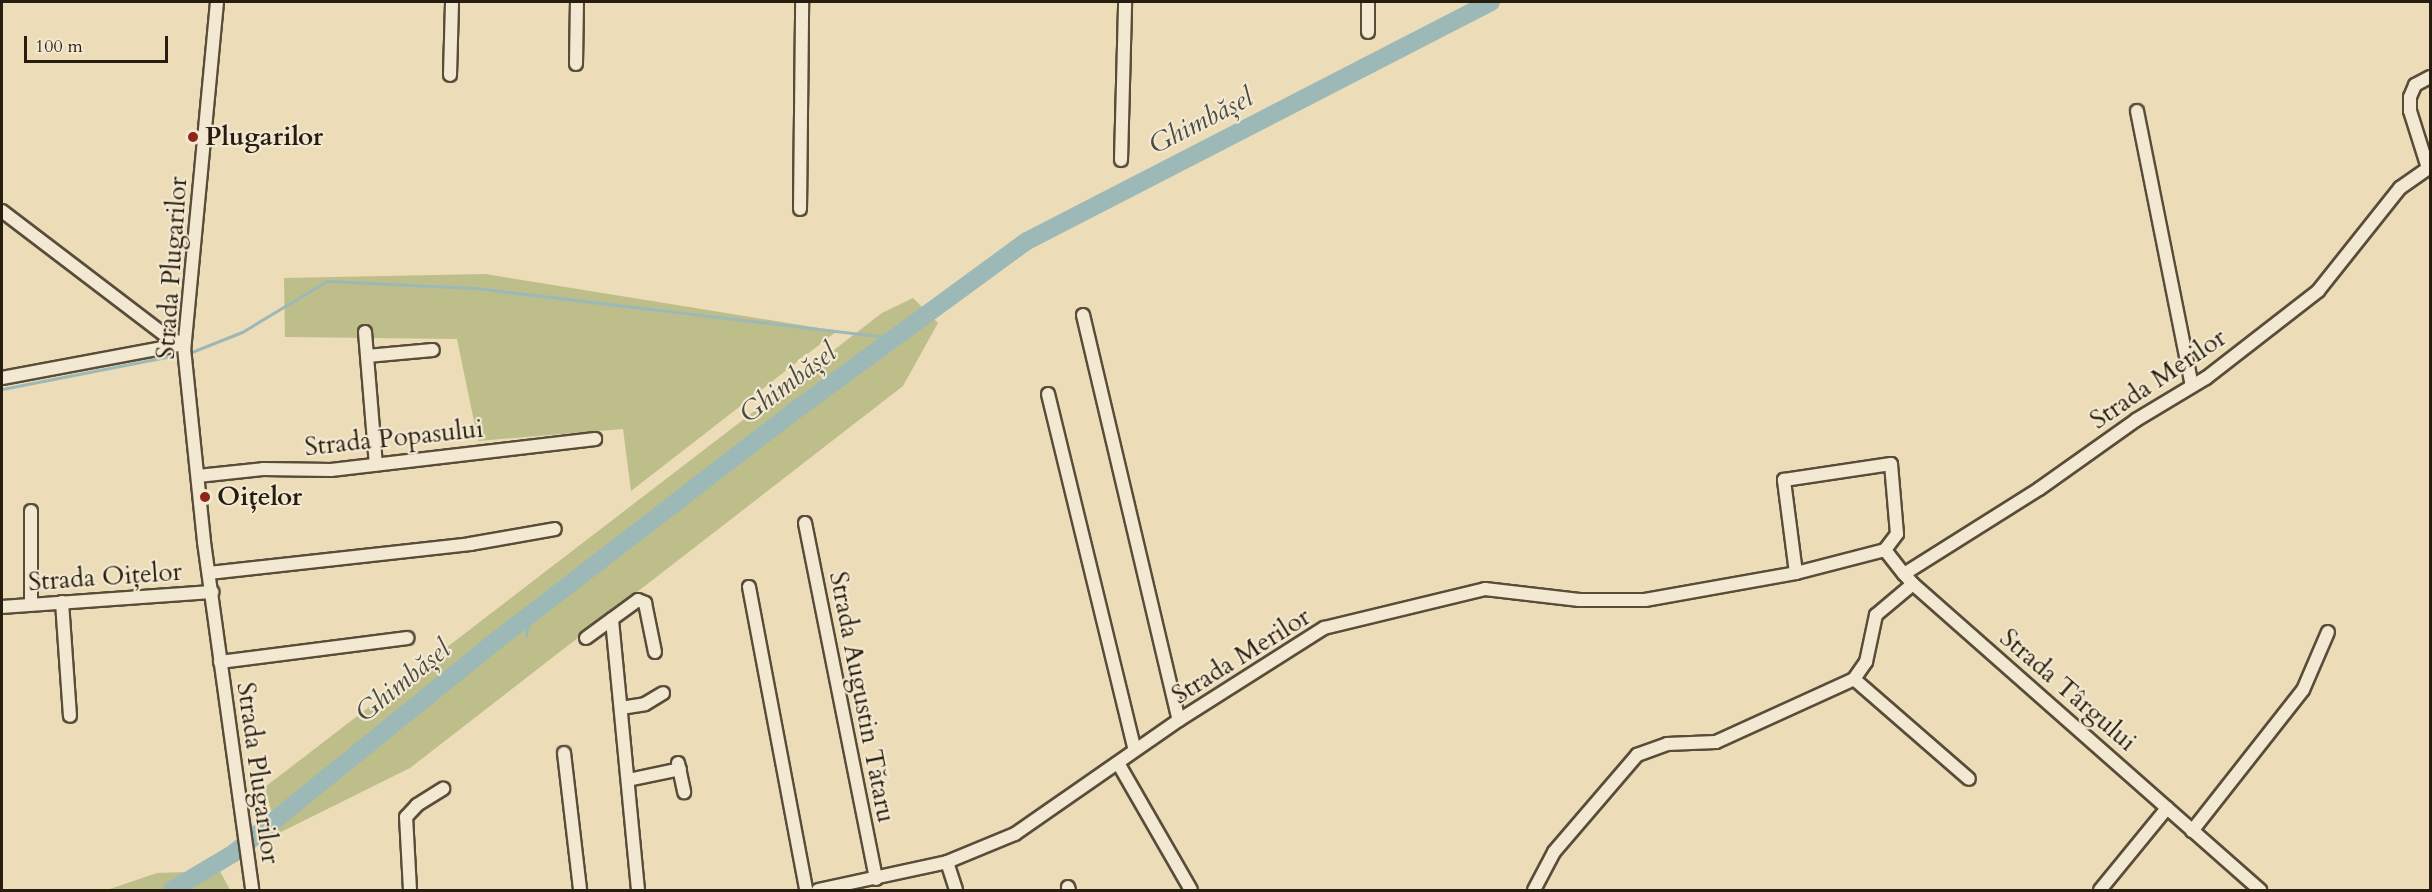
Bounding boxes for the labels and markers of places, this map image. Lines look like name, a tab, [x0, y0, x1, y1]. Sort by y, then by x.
place label: Plugarilor	[205, 121, 323, 153]
marker: Plugarilor	[186, 130, 200, 144]
place label: Oițelor	[217, 481, 302, 513]
marker: Oițelor	[198, 490, 212, 504]

